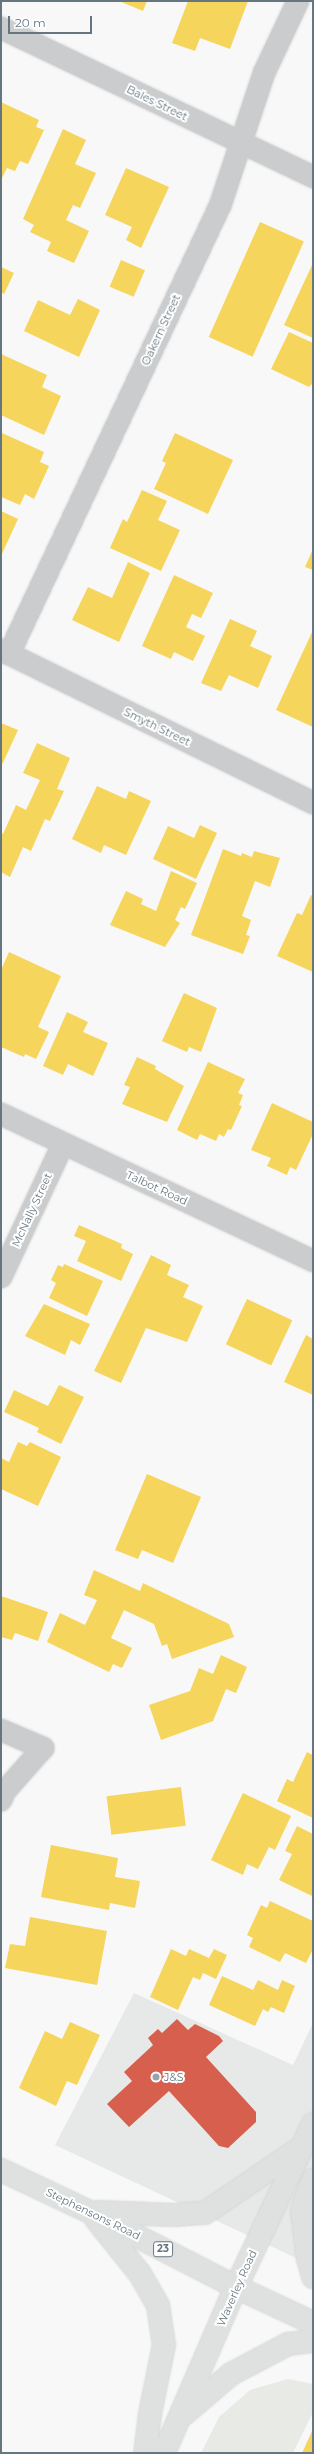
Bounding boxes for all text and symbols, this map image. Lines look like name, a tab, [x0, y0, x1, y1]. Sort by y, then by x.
scale bar	[10, 8, 94, 34]
text: 20 m	[15, 15, 46, 30]
street label: Bales Street	[124, 83, 190, 123]
street label: Oakern Street	[139, 292, 183, 368]
street label: Smyth Street	[122, 705, 192, 749]
street label: Talbot Road	[124, 1168, 190, 1208]
street label: McNally Street	[9, 1171, 55, 1249]
place label: J&S	[164, 2070, 184, 2084]
marker: J&S	[151, 2072, 161, 2082]
street label: Stephensons Road	[44, 2185, 142, 2243]
road number: 23	[153, 2241, 173, 2257]
street label: Waverley Road	[214, 2248, 260, 2328]

